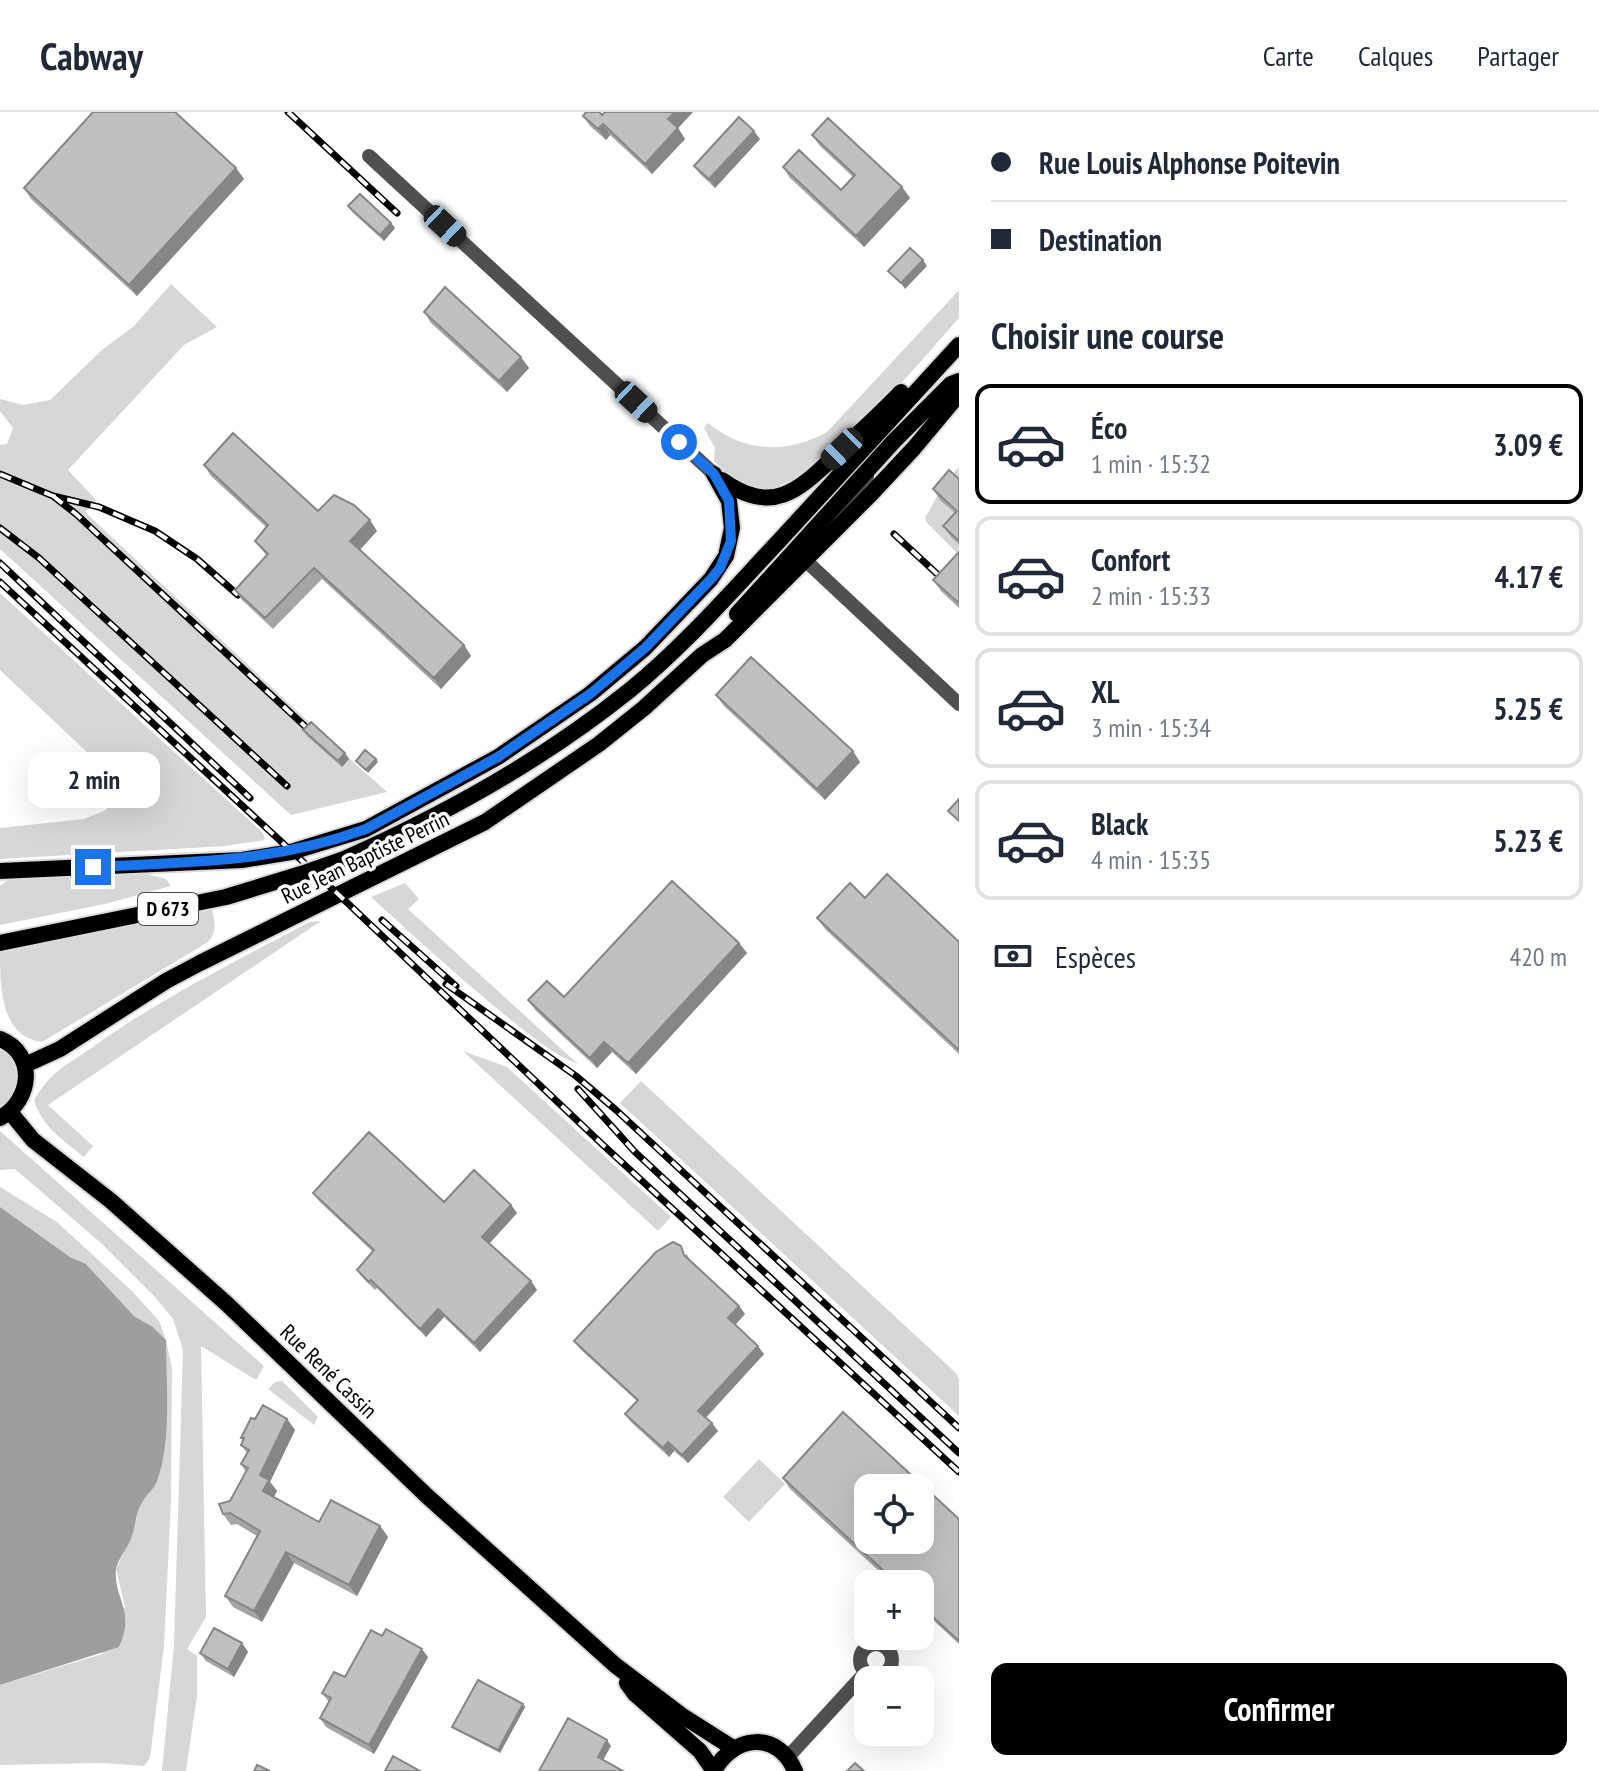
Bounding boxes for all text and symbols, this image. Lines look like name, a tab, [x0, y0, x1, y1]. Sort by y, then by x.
text: Cabway	[40, 31, 143, 80]
text: Carte	[1263, 37, 1314, 74]
text: Calques	[1358, 37, 1433, 74]
text: Partager	[1477, 37, 1559, 74]
text: Rue Louis Alphonse Poitevin	[1039, 143, 1340, 182]
car	[419, 201, 471, 251]
text: Destination	[1039, 220, 1162, 259]
text: Choisir une course	[991, 312, 1224, 359]
car	[610, 377, 662, 427]
icon: car	[995, 408, 1067, 480]
text: Éco	[1091, 408, 1127, 447]
route start	[661, 424, 697, 460]
car	[816, 424, 868, 474]
text: 3.09 €	[1493, 425, 1563, 464]
text: 1 min · 15:32	[1091, 447, 1211, 480]
icon: car	[995, 540, 1067, 612]
text: Confort	[1091, 540, 1170, 579]
text: 4.17 €	[1494, 557, 1563, 596]
text: 2 min · 15:33	[1091, 579, 1211, 612]
icon: car	[995, 672, 1067, 744]
text: XL	[1091, 672, 1120, 711]
text: 5.25 €	[1493, 689, 1563, 728]
text: 3 min · 15:34	[1091, 711, 1211, 744]
callout: 2 min	[27, 751, 159, 807]
text: 2 min	[68, 763, 120, 796]
street label: Rue Jean Baptiste Perrin	[277, 804, 453, 910]
icon: car	[995, 804, 1067, 876]
text: Black	[1091, 804, 1148, 843]
text: 5.23 €	[1493, 821, 1563, 860]
text: 4 min · 15:35	[1091, 843, 1211, 876]
route end	[75, 849, 111, 885]
road number: D 673	[138, 893, 198, 925]
icon: cash	[991, 934, 1035, 978]
text: Espèces	[1055, 937, 1136, 976]
text: 420 m	[1509, 940, 1567, 973]
street label: Rue René Cassin	[275, 1318, 383, 1424]
map controls	[854, 1474, 934, 1746]
button: locate	[854, 1474, 934, 1554]
button: +	[854, 1570, 934, 1650]
button: Confirmer	[991, 1663, 1567, 1755]
button: −	[854, 1666, 934, 1746]

